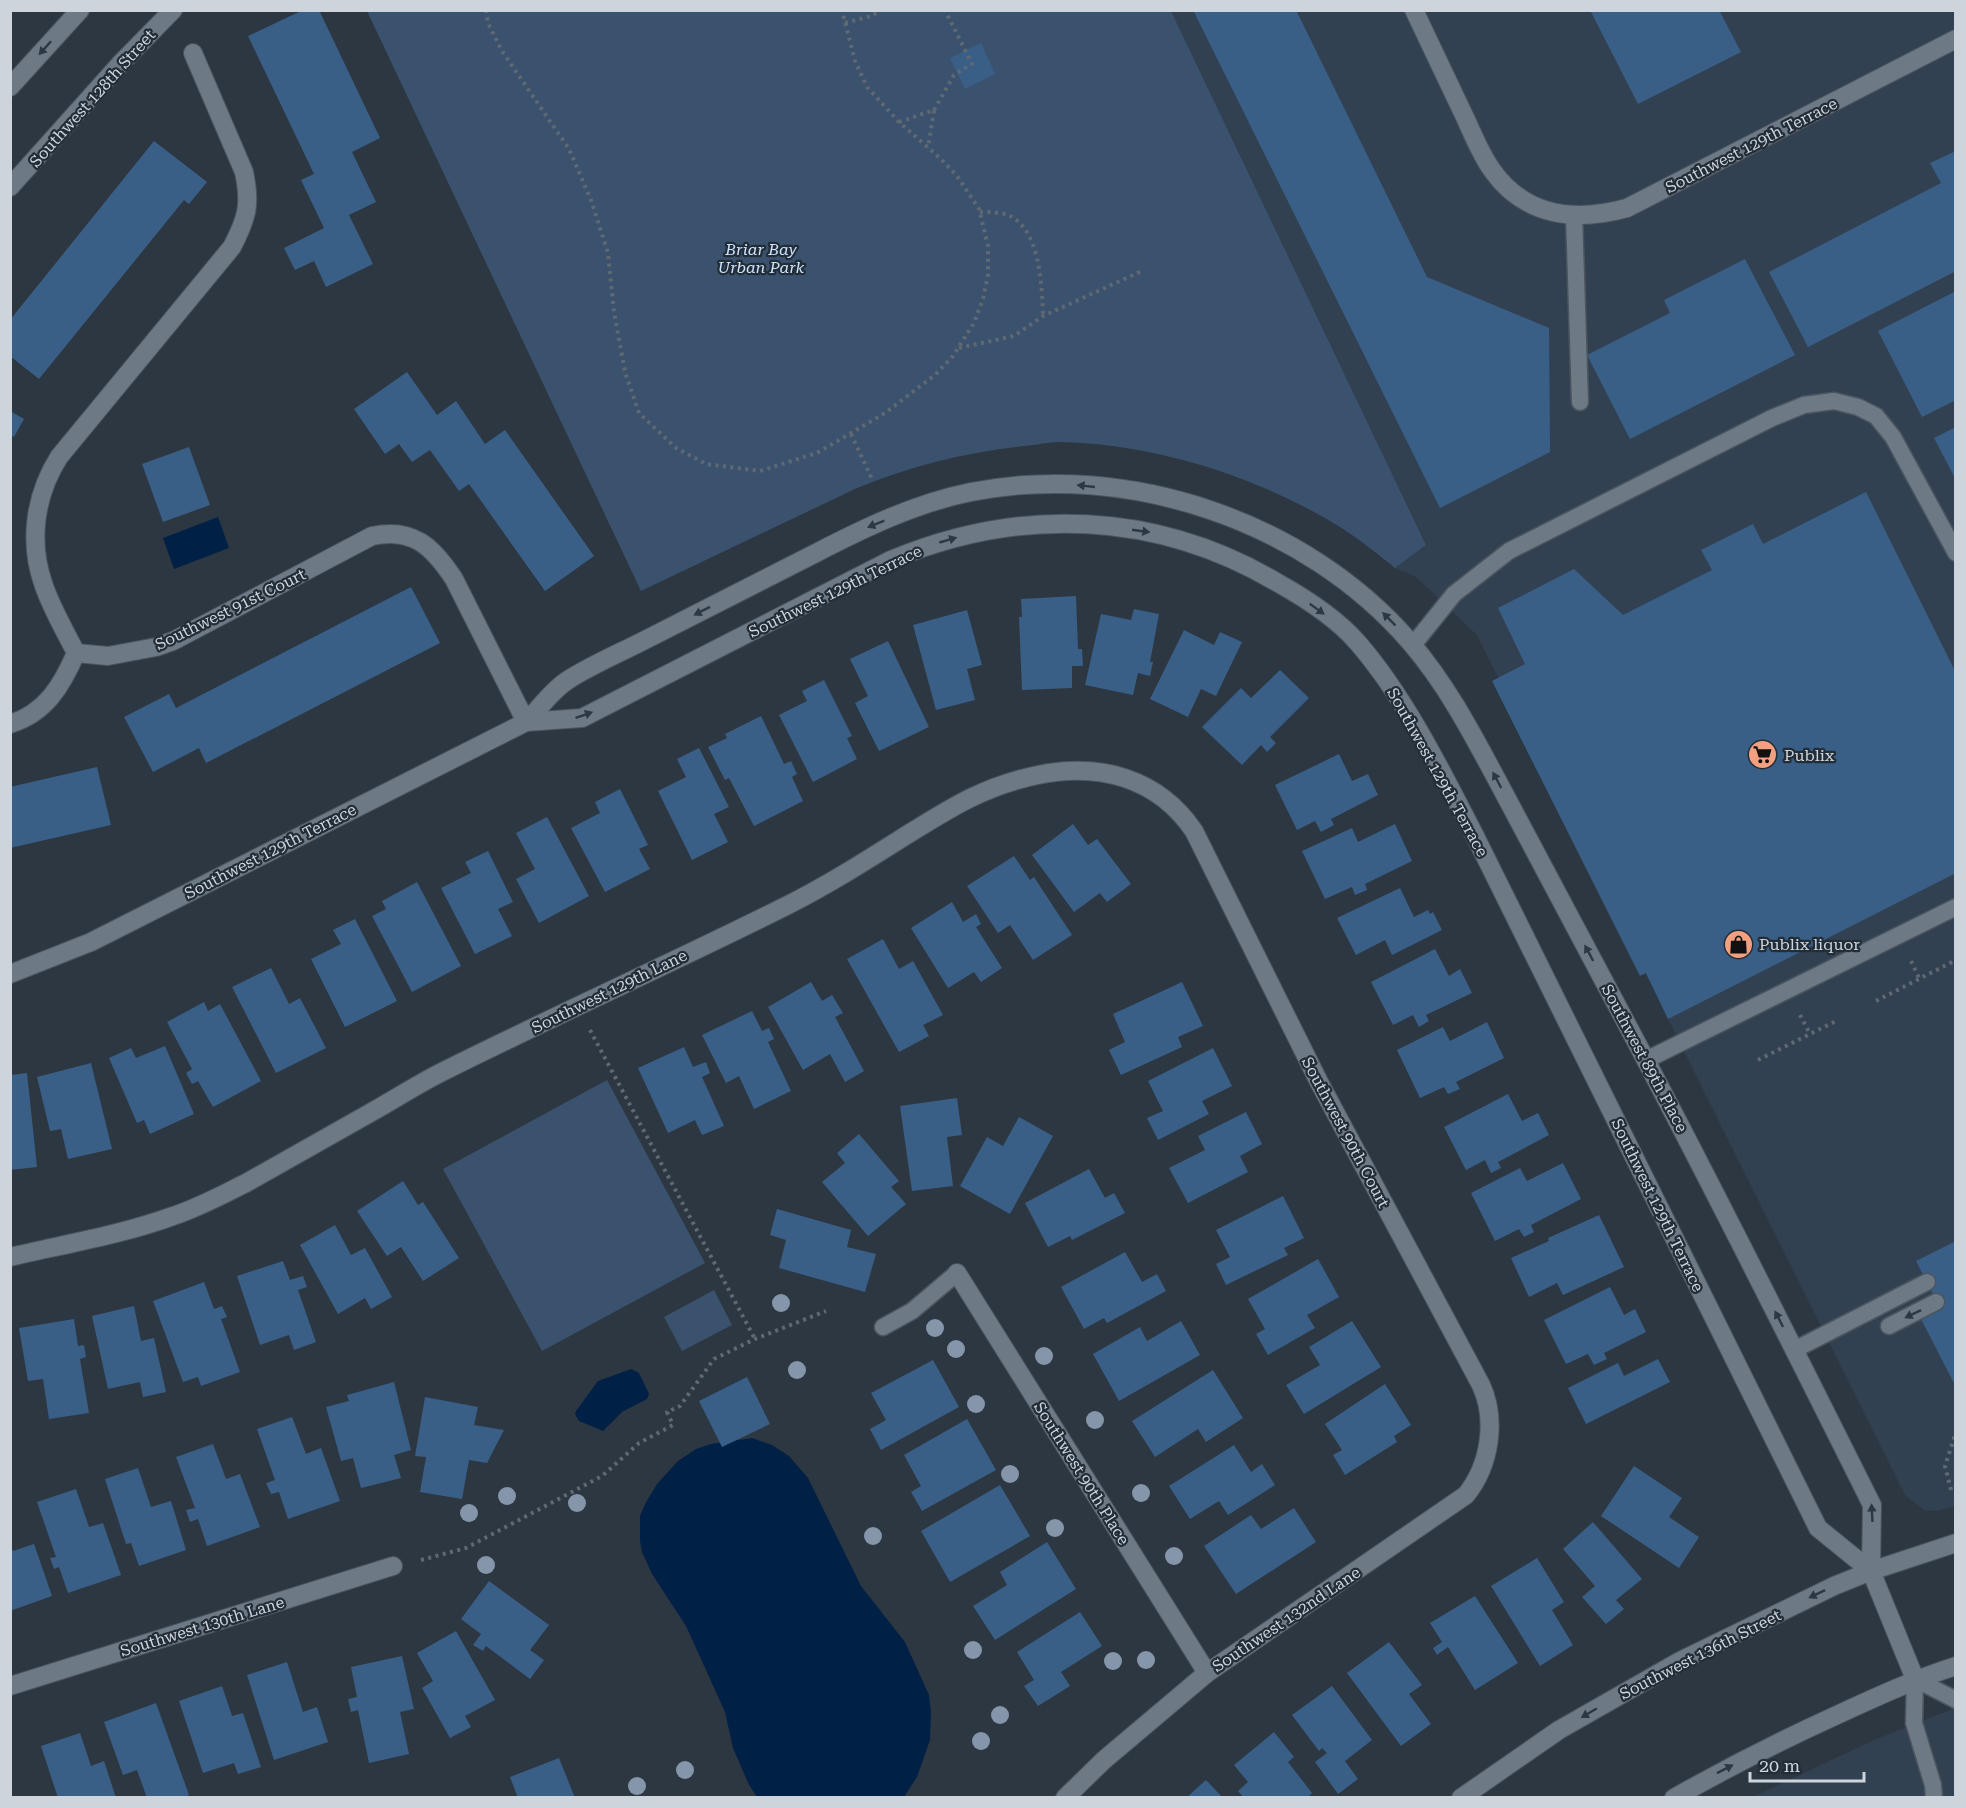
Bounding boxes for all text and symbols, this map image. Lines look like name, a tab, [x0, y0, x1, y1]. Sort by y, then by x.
street label: Southwest 128th Street	[26, 26, 159, 171]
one-way arrow	[38, 41, 52, 56]
street label: Southwest 129th Terrace	[1662, 94, 1841, 197]
park label: Briar Bay Urban Park	[718, 240, 805, 277]
one-way arrow	[1077, 481, 1096, 491]
one-way arrow	[867, 520, 885, 529]
one-way arrow	[1132, 526, 1151, 535]
one-way arrow	[939, 535, 957, 544]
street label: Southwest 129th Terrace	[745, 541, 925, 642]
street label: Southwest 91st Court	[152, 565, 309, 654]
one-way arrow	[1309, 603, 1325, 615]
one-way arrow	[693, 606, 710, 616]
one-way arrow	[1382, 612, 1396, 627]
street label: Southwest 129th Terrace	[1383, 684, 1492, 860]
one-way arrow	[575, 710, 593, 720]
supermarket icon: Publix	[1747, 739, 1779, 771]
place label: Publix	[1784, 746, 1835, 765]
one-way arrow	[1492, 772, 1502, 789]
street label: Southwest 129th Terrace	[181, 800, 360, 903]
shop icon: Publix liquor	[1722, 928, 1754, 960]
place label: Publix liquor	[1759, 935, 1860, 954]
one-way arrow	[1584, 944, 1594, 961]
street label: Southwest 129th Lane	[528, 945, 690, 1037]
street label: Southwest 89th Place	[1597, 981, 1692, 1136]
street label: Southwest 90th Court	[1298, 1054, 1393, 1211]
street label: Southwest 129th Terrace	[1607, 1115, 1708, 1295]
one-way arrow	[1904, 1309, 1921, 1318]
one-way arrow	[1774, 1311, 1783, 1328]
street label: Southwest 90th Place	[1030, 1398, 1133, 1548]
one-way arrow	[1867, 1503, 1876, 1522]
street label: Southwest 132nd Lane	[1208, 1563, 1364, 1676]
one-way arrow	[1809, 1589, 1826, 1599]
street label: Southwest 130th Lane	[118, 1592, 287, 1660]
street label: Southwest 136th Street	[1616, 1605, 1784, 1703]
one-way arrow	[1580, 1708, 1597, 1718]
scale bar	[1750, 1745, 1864, 1783]
text: 20 m	[1759, 1755, 1800, 1776]
one-way arrow	[1716, 1765, 1734, 1775]

